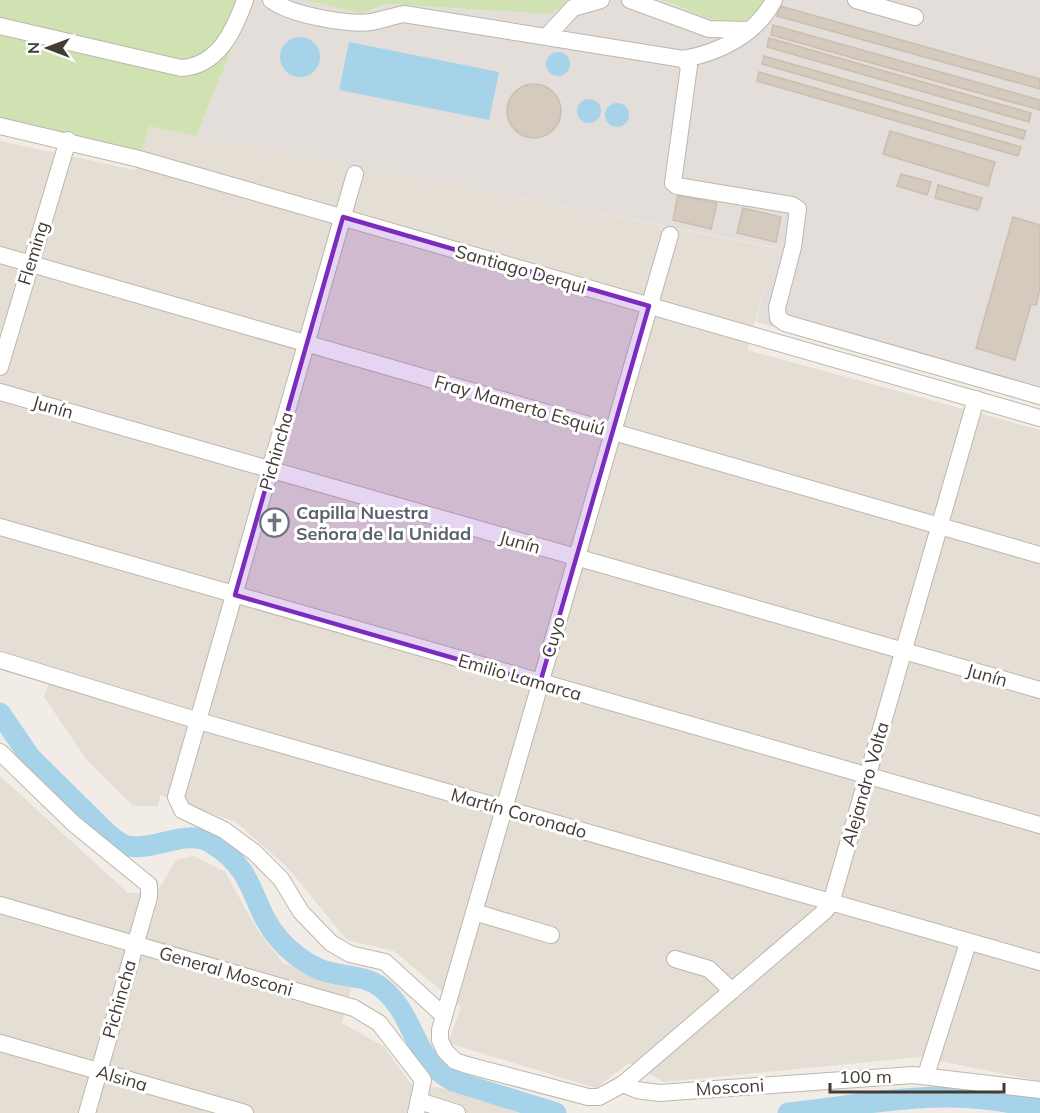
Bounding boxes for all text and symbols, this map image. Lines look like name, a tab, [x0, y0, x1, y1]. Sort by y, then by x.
north arrow	[18, 18, 78, 78]
text: N	[23, 42, 43, 54]
street label: Fleming	[12, 218, 54, 288]
street label: Santiago Derqui	[453, 239, 589, 299]
street label: Fray Mamerto Esquiú	[432, 370, 608, 440]
street label: Junín	[30, 390, 76, 424]
street label: Pichincha	[254, 409, 298, 493]
place label: Capilla Nuestra Señora de la Unidad	[296, 501, 471, 545]
church icon: Capilla Nuestra Señora de la Unidad	[259, 506, 291, 538]
street label: Junín	[497, 525, 543, 559]
street label: Cuyo	[536, 614, 570, 660]
street label: Emilio Lamarca	[456, 648, 584, 706]
street label: Junín	[964, 658, 1010, 692]
street label: Alejandro Volta	[836, 719, 894, 849]
street label: Martín Coronado	[448, 783, 590, 843]
street label: General Mosconi	[156, 941, 296, 1001]
street label: Pichincha	[97, 957, 141, 1041]
scale bar	[830, 1056, 1004, 1094]
street label: Alsina	[94, 1060, 150, 1096]
text: 100 m	[839, 1065, 892, 1088]
street label: Mosconi	[695, 1073, 765, 1101]

